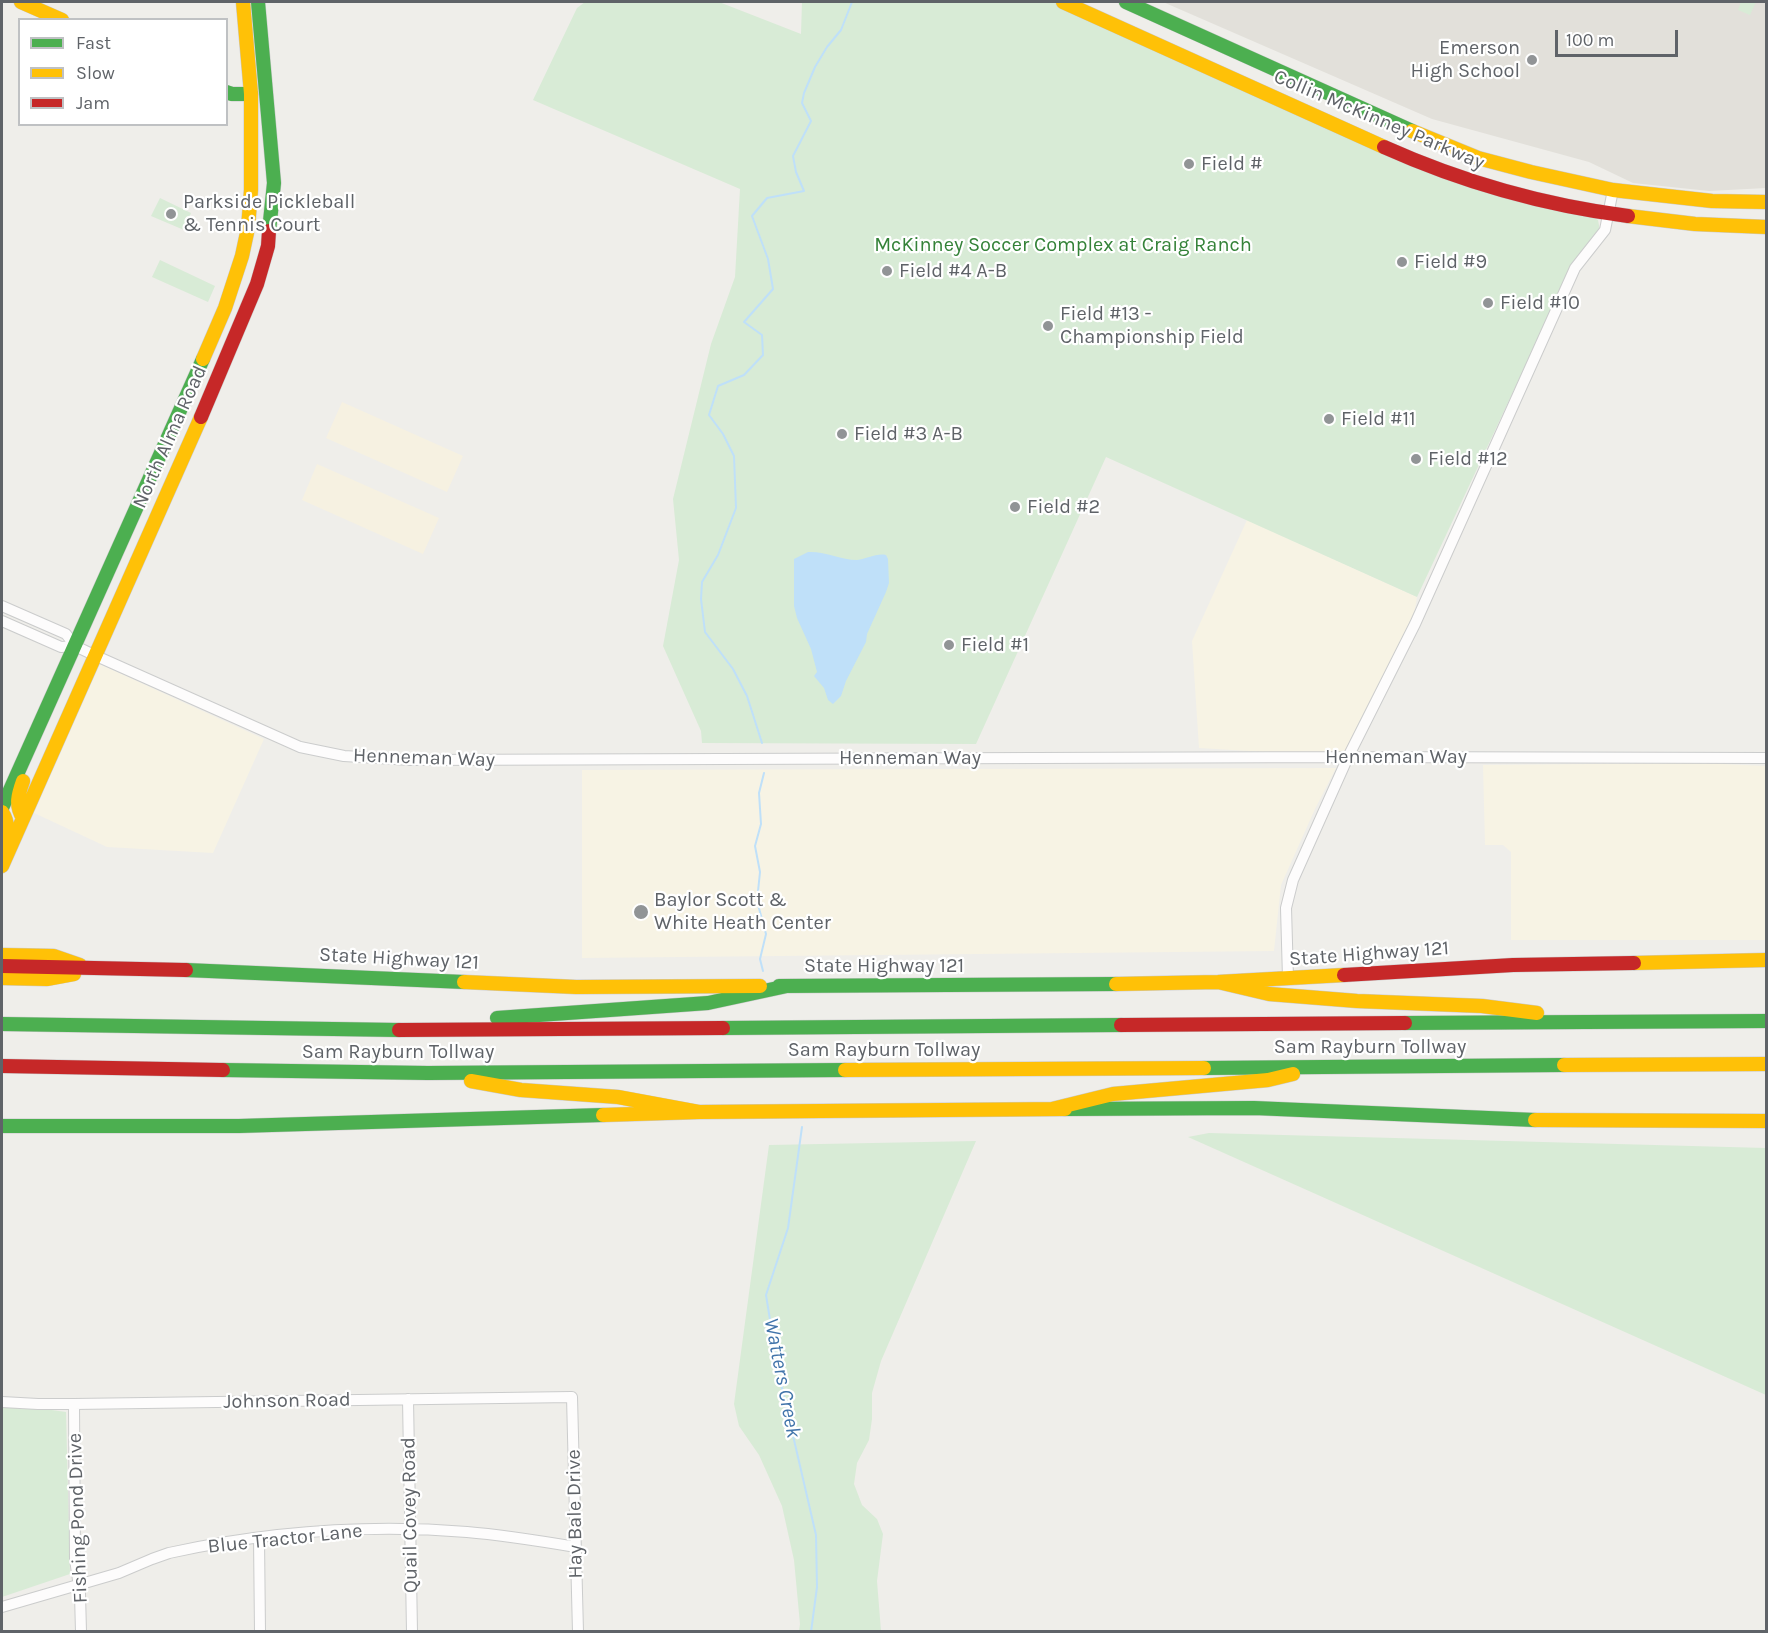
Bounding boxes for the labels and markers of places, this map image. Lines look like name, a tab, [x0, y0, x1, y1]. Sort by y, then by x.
place label: Emerson High School	[1411, 36, 1520, 83]
marker: Emerson High School	[1525, 53, 1539, 67]
place label: Field #	[1201, 152, 1262, 176]
marker: Field #	[1182, 157, 1196, 171]
place label: Parkside Pickleball & Tennis Court	[183, 190, 355, 237]
marker: Parkside Pickleball & Tennis Court	[164, 207, 178, 221]
place label: Field #9	[1414, 250, 1487, 274]
marker: Field #9	[1395, 255, 1409, 269]
place label: Field #4 A-B	[899, 259, 1007, 283]
marker: Field #4 A-B	[880, 264, 894, 278]
place label: Field #10	[1500, 291, 1580, 315]
marker: Field #10	[1481, 296, 1495, 310]
place label: Field #13 - Championship Field	[1060, 302, 1244, 349]
marker: Field #13 - Championship Field	[1041, 319, 1055, 333]
place label: Field #11	[1341, 407, 1416, 431]
marker: Field #11	[1322, 412, 1336, 426]
place label: Field #3 A-B	[854, 422, 963, 446]
marker: Field #3 A-B	[835, 427, 849, 441]
place label: Field #12	[1428, 447, 1508, 471]
marker: Field #12	[1409, 452, 1423, 466]
place label: Field #2	[1027, 495, 1100, 519]
marker: Field #2	[1008, 500, 1022, 514]
place label: Field #1	[961, 633, 1029, 657]
marker: Field #1	[942, 638, 956, 652]
place label: Baylor Scott & White Heath Center	[654, 888, 831, 935]
marker: Baylor Scott & White Heath Center	[632, 903, 650, 921]

